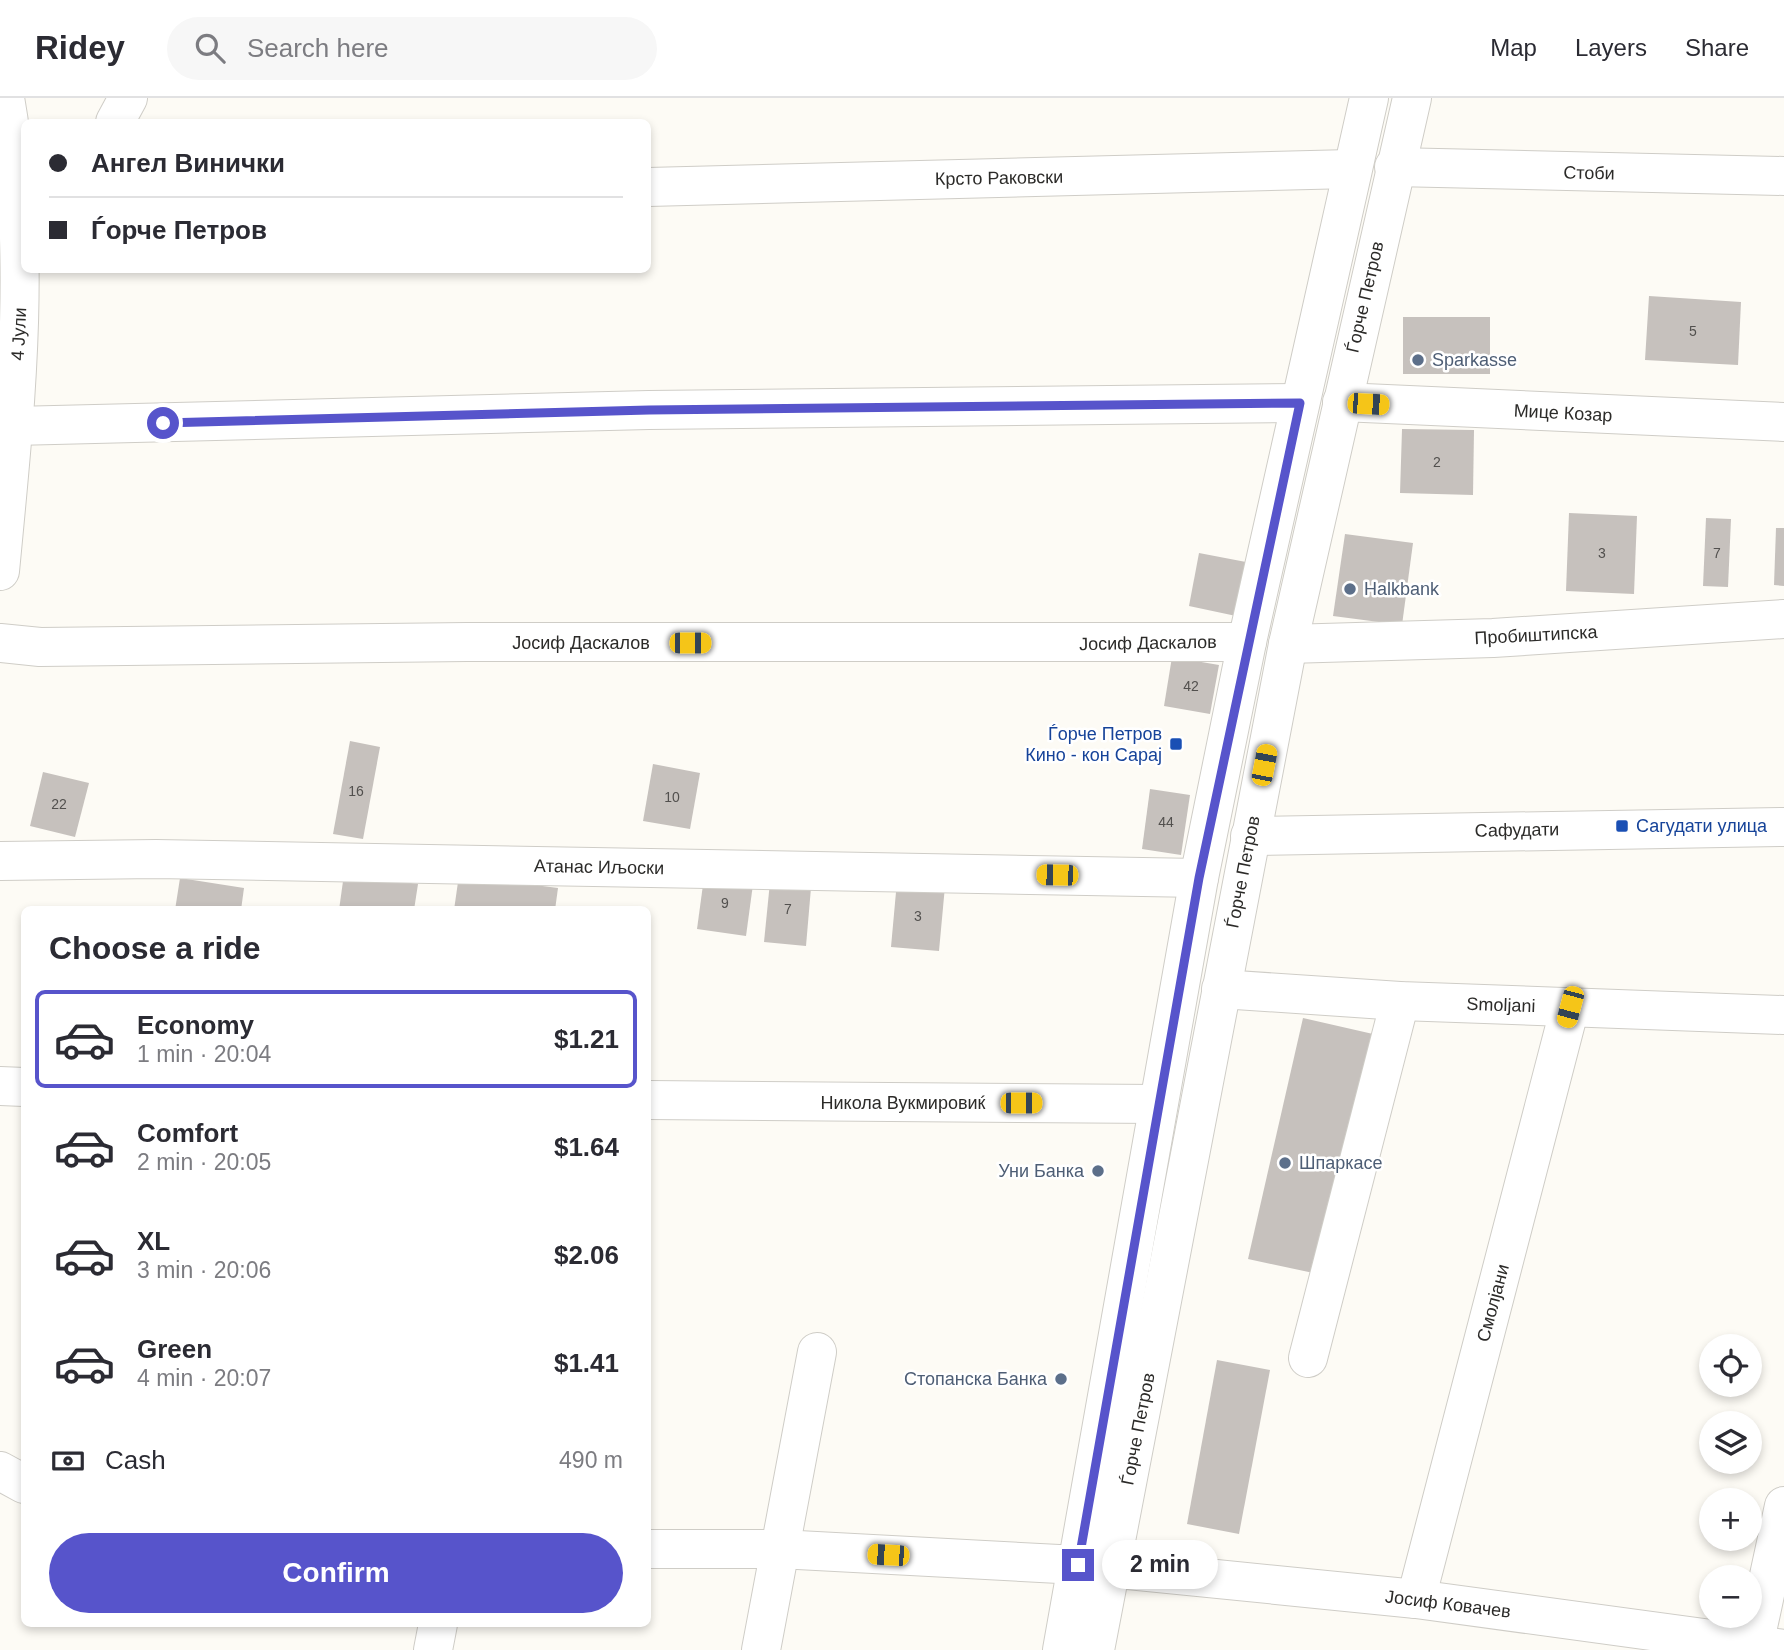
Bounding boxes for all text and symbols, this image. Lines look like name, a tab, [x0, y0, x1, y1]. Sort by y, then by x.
search box	[167, 17, 657, 80]
text: Ridey	[35, 29, 125, 66]
icon: search	[191, 29, 229, 67]
text: Search here	[247, 33, 389, 63]
text: Map	[1490, 34, 1537, 61]
text: Layers	[1575, 34, 1647, 61]
text: Share	[1685, 34, 1749, 61]
text: Ангел Винички	[91, 148, 285, 178]
street label: Стоби	[1563, 163, 1615, 183]
street label: Крсто Раковски	[935, 167, 1063, 189]
text: Ѓорче Петров	[91, 215, 267, 245]
street label: Ѓорче Петров	[1342, 239, 1388, 355]
street label: 4 Јули	[8, 307, 30, 361]
house number: 5	[1689, 323, 1697, 339]
place label: Sparkasse	[1432, 350, 1517, 370]
marker: Sparkasse	[1410, 352, 1426, 368]
car	[1347, 392, 1390, 416]
street label: Мице Козар	[1513, 400, 1613, 426]
route start	[147, 407, 179, 439]
house number: 2	[1433, 454, 1441, 470]
house number: 3	[1598, 545, 1606, 561]
house number: 7	[1713, 545, 1721, 561]
place label: Halkbank	[1364, 579, 1440, 599]
marker: Halkbank	[1342, 581, 1358, 597]
street label: Пробиштипска	[1474, 622, 1599, 648]
street label: Јосиф Даскалов	[1079, 632, 1217, 654]
street label: Јосиф Даскалов	[512, 633, 650, 653]
car	[670, 633, 712, 654]
house number: 42	[1183, 678, 1199, 694]
place label: Ѓорче Петров Кино - кон Сарај	[1025, 724, 1162, 765]
marker: Ѓорче Петров Кино - кон Сарај	[1168, 736, 1184, 752]
car	[1250, 742, 1279, 788]
house number: 16	[348, 783, 364, 799]
house number: 10	[664, 789, 680, 805]
house number: 22	[51, 796, 67, 812]
house number: 44	[1158, 814, 1174, 830]
street label: Ѓорче Петров	[1222, 814, 1264, 930]
place label: Сагудати улица	[1636, 816, 1768, 836]
marker: Сагудати улица	[1614, 818, 1630, 834]
street label: Сафудати	[1475, 819, 1559, 841]
street label: Aтанас Иљоски	[534, 856, 664, 878]
car	[1036, 864, 1079, 886]
house number: 9	[721, 895, 729, 911]
house number: 7	[784, 901, 792, 917]
house number: 3	[914, 908, 922, 924]
text: Choose a ride	[49, 930, 261, 966]
car	[1555, 984, 1586, 1030]
street label: Smoljani	[1466, 994, 1536, 1016]
icon: car	[53, 1008, 116, 1071]
text: Economy	[137, 1010, 254, 1040]
text: $1.21	[554, 1024, 619, 1054]
text: 1 min · 20:04	[137, 1041, 271, 1067]
street label: Никола Вукмировиќ	[821, 1093, 986, 1113]
car	[1001, 1093, 1043, 1114]
icon: car	[53, 1116, 116, 1179]
text: Comfort	[137, 1118, 238, 1148]
text: $1.64	[554, 1132, 619, 1162]
text: 2 min · 20:05	[137, 1149, 271, 1175]
place label: Шпаркасе	[1299, 1153, 1383, 1173]
marker: Шпаркасе	[1277, 1155, 1293, 1171]
place label: Уни Банка	[998, 1161, 1085, 1181]
marker: Уни Банка	[1090, 1163, 1106, 1179]
icon: car	[53, 1224, 116, 1287]
text: XL	[137, 1226, 170, 1256]
text: $2.06	[554, 1240, 619, 1270]
text: 3 min · 20:06	[137, 1257, 271, 1283]
street label: Смолјани	[1473, 1262, 1513, 1344]
icon: car	[53, 1332, 116, 1395]
text: Green	[137, 1334, 212, 1364]
map controls	[1699, 1334, 1762, 1628]
button: locate	[1699, 1334, 1762, 1397]
text: $1.41	[554, 1348, 619, 1378]
text: 4 min · 20:07	[137, 1365, 271, 1391]
place label: Стопанска Банка	[904, 1369, 1048, 1389]
marker: Стопанска Банка	[1053, 1371, 1069, 1387]
street label: Ѓорче Петров	[1117, 1371, 1159, 1487]
button: layers	[1699, 1411, 1762, 1474]
icon: cash	[49, 1442, 87, 1480]
text: Cash	[105, 1445, 166, 1475]
text: 490 m	[559, 1447, 623, 1473]
button: +	[1699, 1488, 1762, 1551]
button: Confirm	[49, 1533, 623, 1613]
callout: 2 min	[1102, 1540, 1218, 1590]
car	[867, 1543, 910, 1567]
route end	[1062, 1549, 1094, 1581]
text: 2 min	[1130, 1551, 1190, 1577]
button: −	[1699, 1565, 1762, 1628]
street label: Јосиф Ковачев	[1384, 1586, 1512, 1622]

